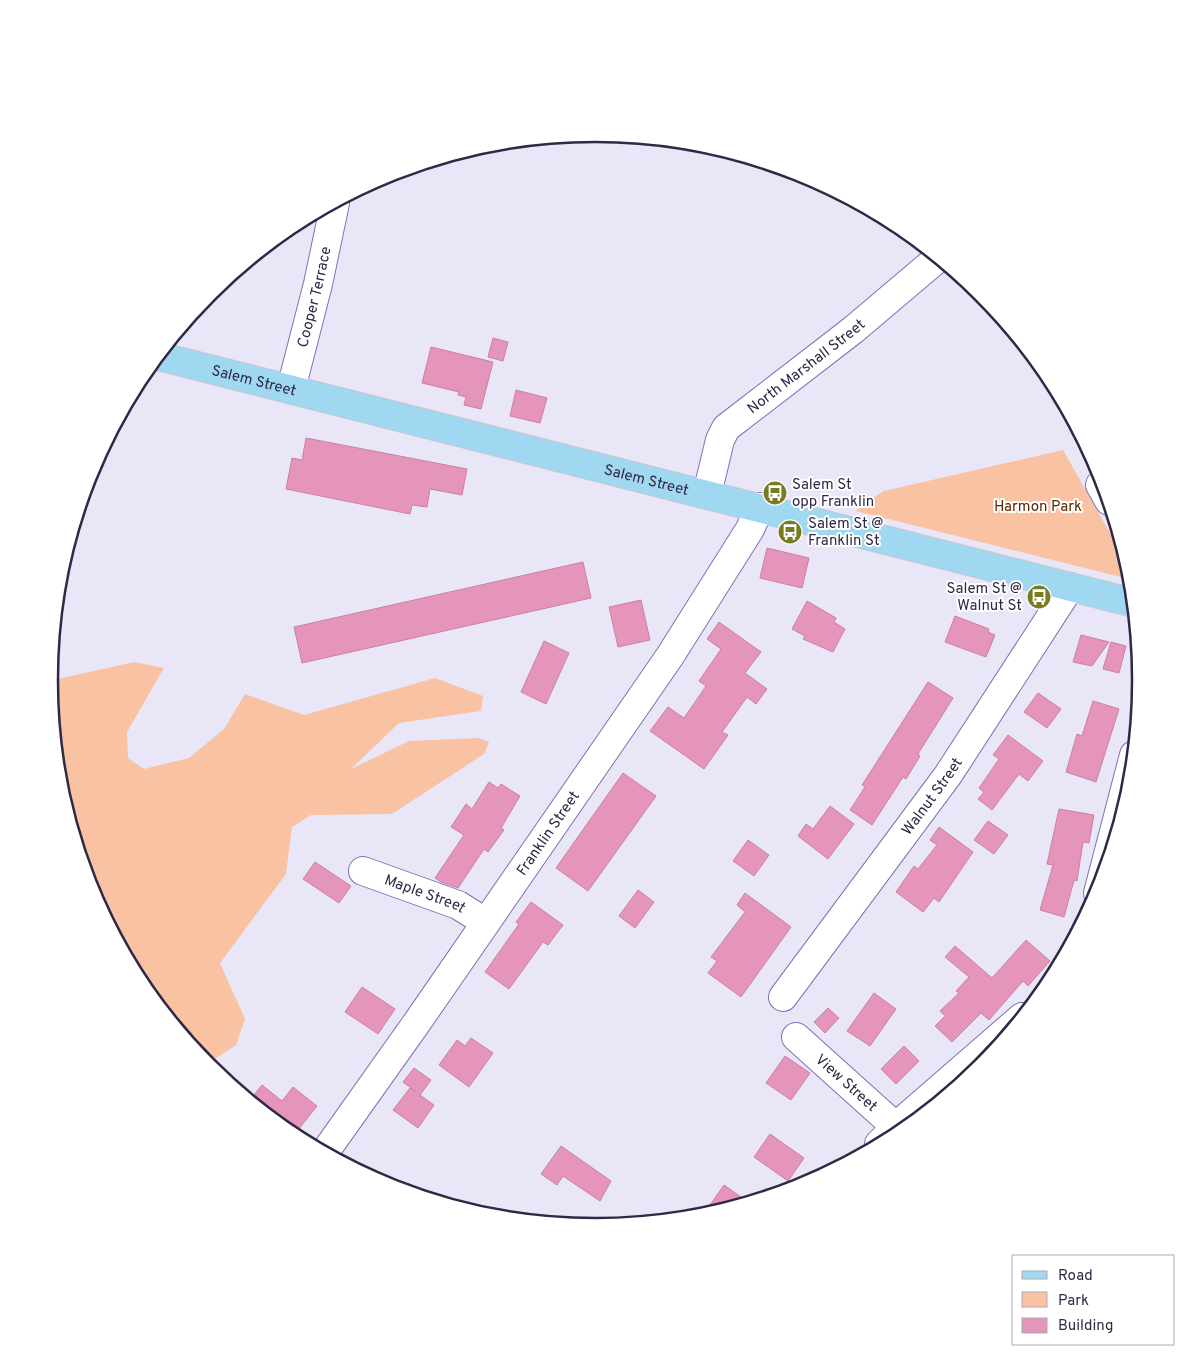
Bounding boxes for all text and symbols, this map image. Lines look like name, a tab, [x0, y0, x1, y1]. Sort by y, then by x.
street label: Cooper Terrace	[294, 245, 337, 350]
street label: North Marshall Street	[744, 316, 870, 419]
street label: Salem Street	[209, 362, 298, 402]
street label: Salem Street	[602, 461, 691, 501]
place label: Salem St opp Franklin	[792, 476, 874, 512]
bus stop icon: Salem St opp Franklin	[762, 480, 788, 506]
park label: Harmon Park	[994, 498, 1082, 517]
place label: Salem St @ Franklin St	[808, 515, 883, 551]
bus stop icon: Salem St @ Franklin St	[777, 519, 803, 545]
place label: Salem St @ Walnut St	[947, 580, 1022, 616]
bus stop icon: Salem St @ Walnut St	[1026, 584, 1052, 610]
street label: Walnut Street	[898, 755, 968, 840]
street label: Franklin Street	[513, 788, 585, 880]
street label: Maple Street	[381, 871, 469, 918]
street label: View Street	[811, 1051, 881, 1116]
legend	[1012, 1255, 1175, 1345]
text: Road	[1058, 1267, 1093, 1286]
text: Park	[1058, 1292, 1089, 1311]
text: Building	[1058, 1317, 1113, 1336]

